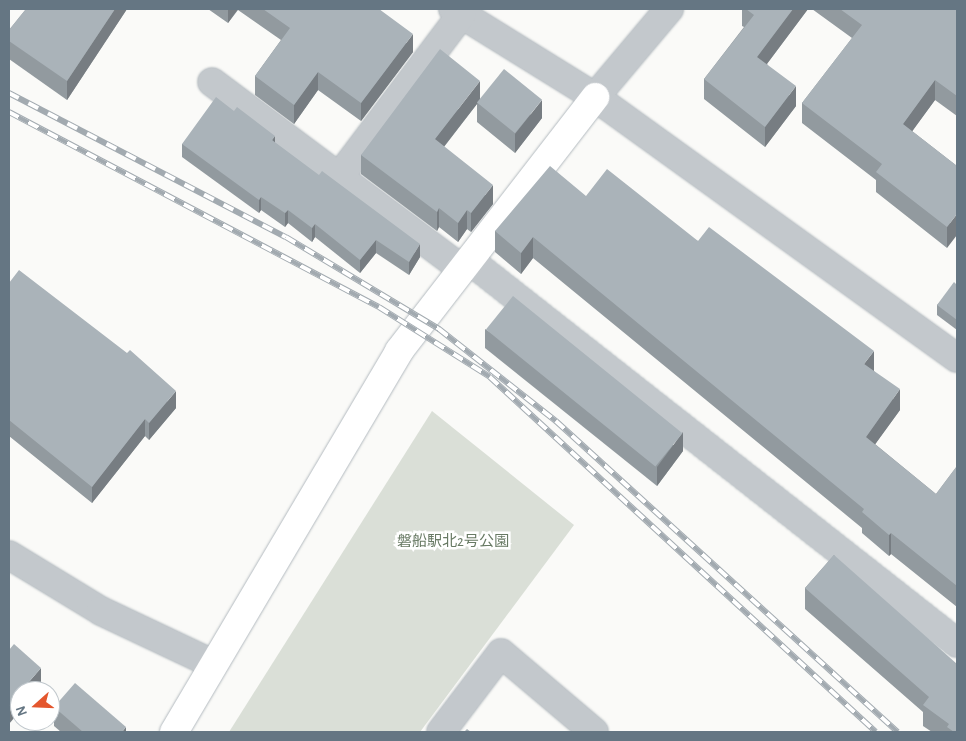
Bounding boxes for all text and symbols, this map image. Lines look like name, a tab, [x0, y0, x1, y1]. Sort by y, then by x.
park label: 磐船駅北2号公園	[397, 533, 509, 551]
north arrow	[10, 681, 60, 731]
text: N	[14, 704, 30, 718]

